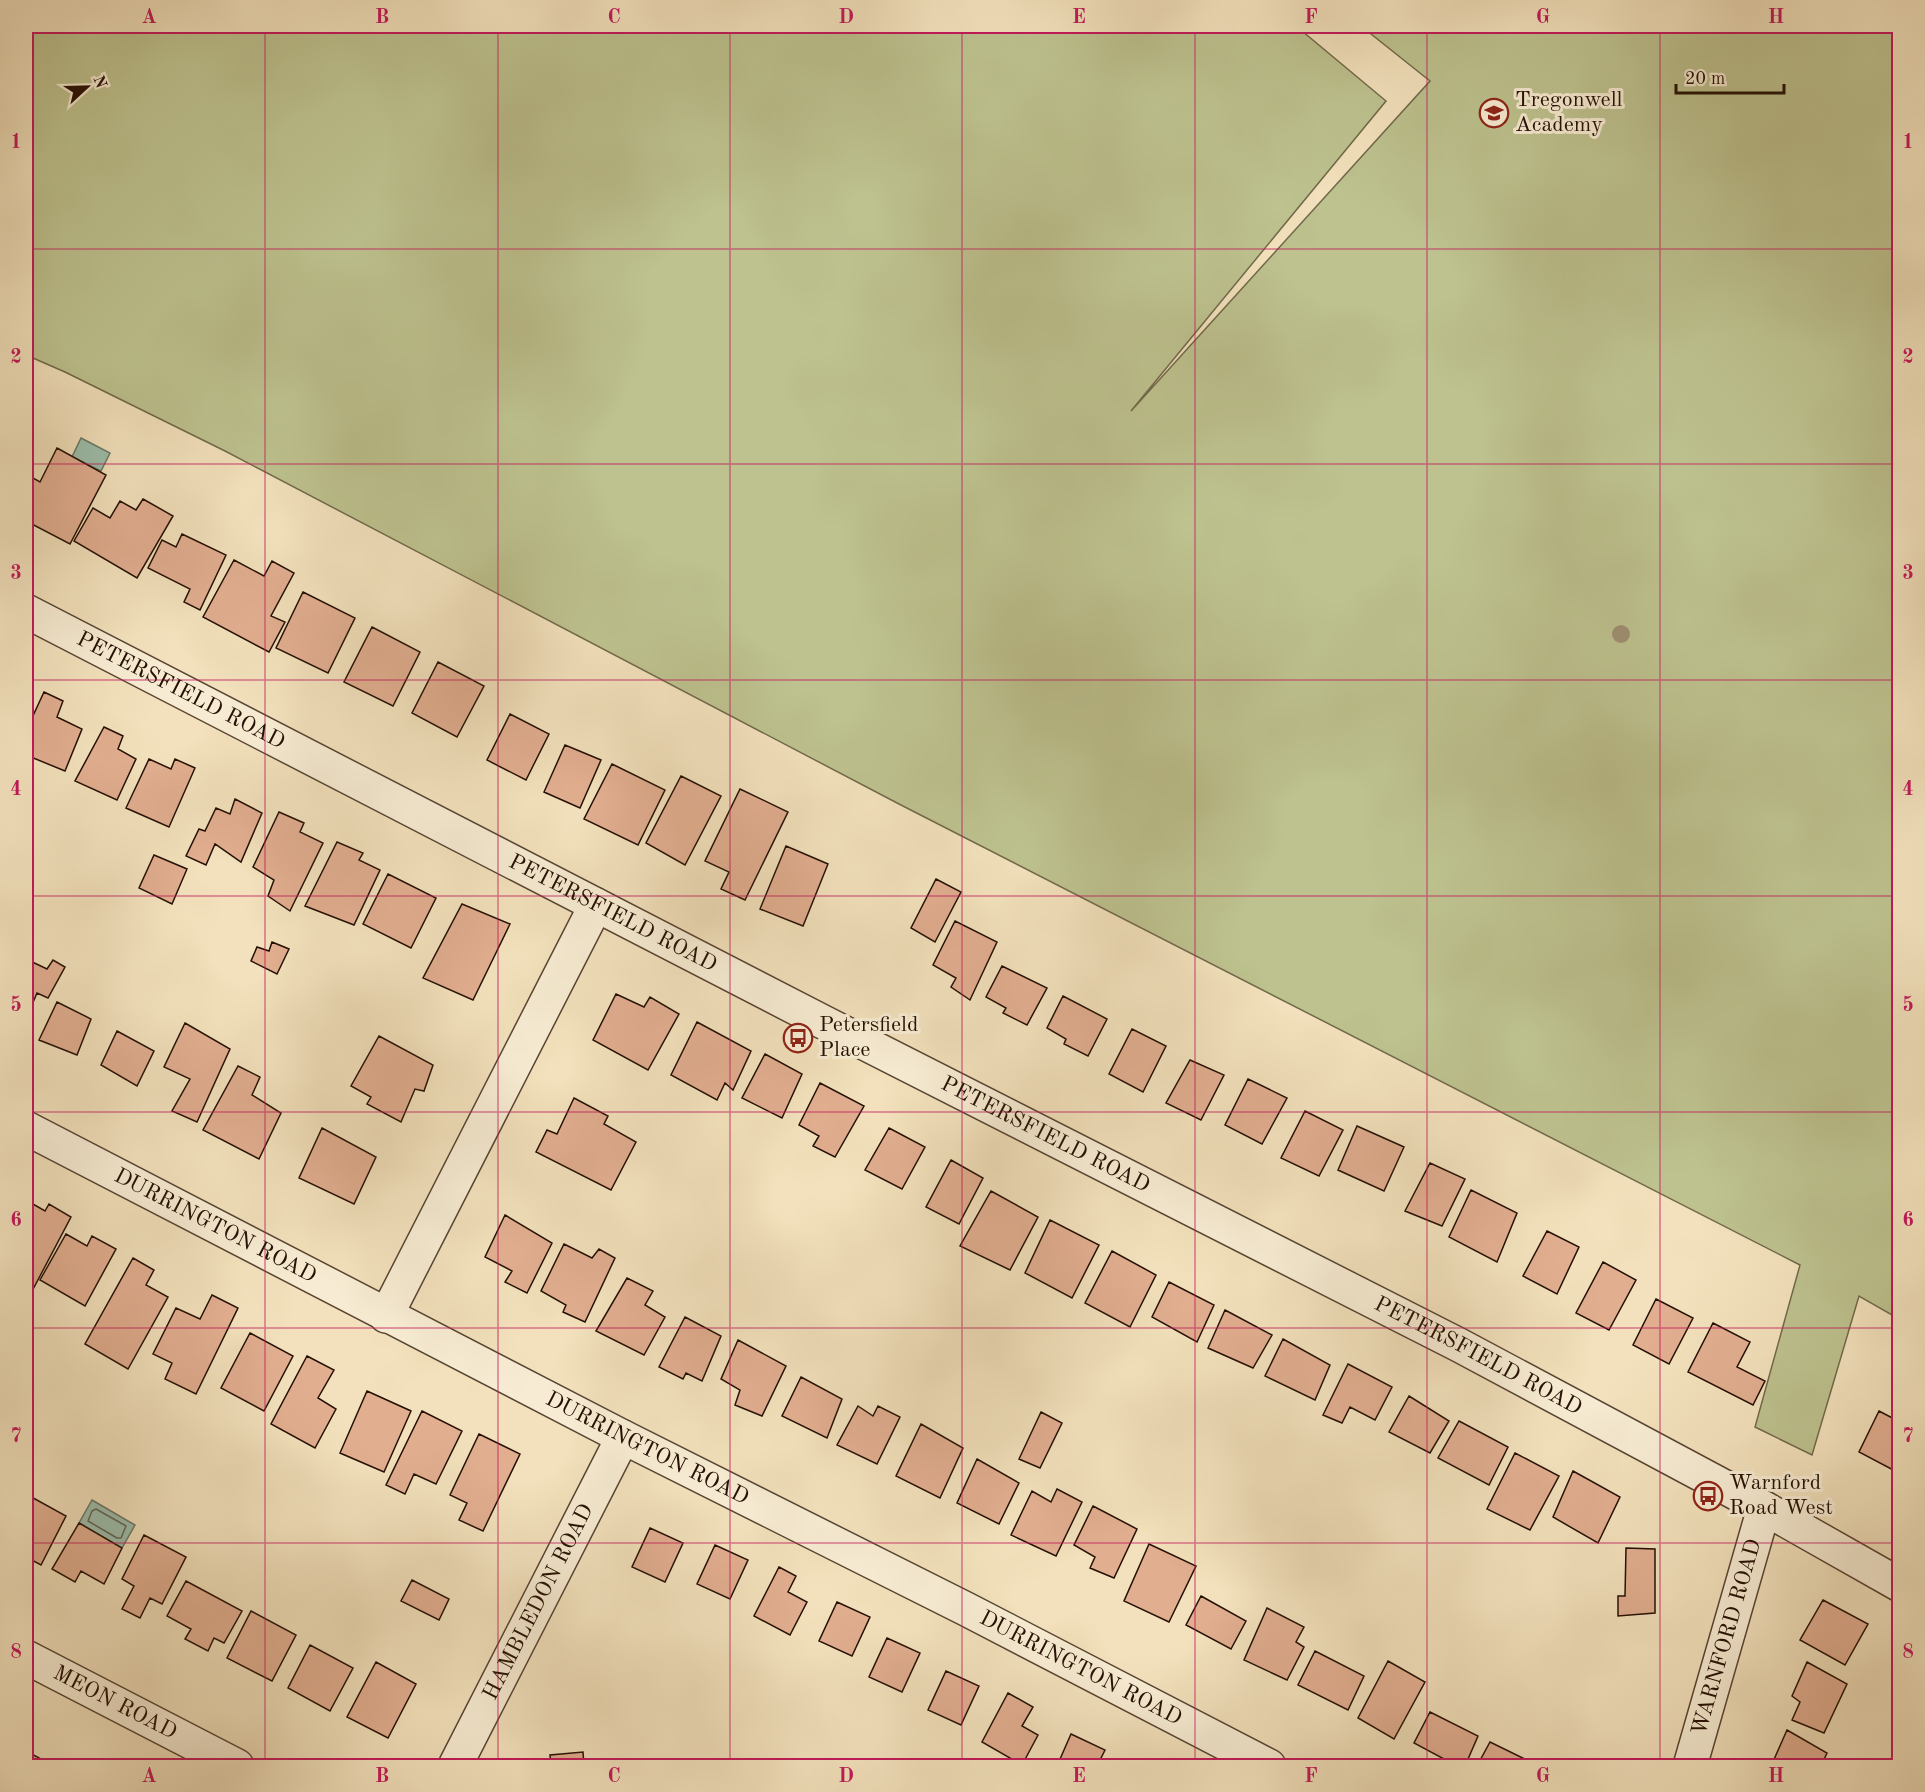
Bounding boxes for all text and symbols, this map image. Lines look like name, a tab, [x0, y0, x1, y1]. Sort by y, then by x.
text: A	[141, 8, 157, 28]
text: B	[375, 8, 389, 28]
text: C	[607, 8, 621, 28]
text: D	[838, 8, 854, 28]
text: E	[1072, 8, 1086, 28]
text: F	[1304, 8, 1318, 28]
text: G	[1536, 8, 1550, 28]
text: H	[1768, 8, 1784, 28]
north arrow	[57, 57, 117, 117]
scale bar	[1676, 57, 1784, 95]
text: 20 m	[1685, 70, 1725, 88]
text: N	[89, 73, 109, 92]
place label: Tregonwell Academy	[1515, 89, 1623, 136]
school or university icon: Tregonwell Academy	[1478, 97, 1510, 129]
text: 1	[10, 133, 22, 153]
text: 1	[1902, 133, 1914, 153]
text: 2	[10, 348, 22, 368]
text: 2	[1902, 348, 1914, 368]
text: 3	[10, 564, 22, 584]
text: 3	[1902, 564, 1914, 584]
street label: PETERSFIELD ROAD	[73, 628, 288, 753]
text: 4	[10, 780, 22, 800]
text: 4	[1902, 780, 1914, 800]
street label: PETERSFIELD ROAD	[505, 851, 720, 976]
text: 5	[10, 995, 22, 1016]
text: 5	[1902, 995, 1914, 1016]
place label: Petersfield Place	[819, 1014, 919, 1061]
bus stop icon: Petersfield Place	[782, 1022, 814, 1054]
street label: PETERSFIELD ROAD	[937, 1073, 1153, 1197]
street label: DURRINGTON ROAD	[110, 1165, 320, 1287]
text: 6	[10, 1211, 22, 1231]
text: 6	[1902, 1211, 1914, 1231]
street label: PETERSFIELD ROAD	[1371, 1293, 1585, 1420]
street label: DURRINGTON ROAD	[542, 1388, 752, 1509]
text: 7	[10, 1427, 22, 1447]
text: 7	[1902, 1427, 1914, 1447]
place label: Warnford Road West	[1729, 1472, 1833, 1519]
bus stop icon: Warnford Road West	[1692, 1480, 1724, 1512]
street label: HAMBLEDON ROAD	[479, 1500, 598, 1704]
street label: WARNFORD ROAD	[1688, 1537, 1766, 1738]
street label: DURRINGTON ROAD	[976, 1607, 1185, 1730]
text: 8	[10, 1643, 22, 1663]
text: 8	[1902, 1643, 1914, 1663]
street label: MEON ROAD	[49, 1662, 180, 1744]
text: A	[141, 1767, 157, 1787]
text: B	[375, 1767, 389, 1787]
text: C	[607, 1767, 621, 1787]
text: D	[838, 1767, 854, 1787]
text: E	[1072, 1767, 1086, 1787]
text: F	[1304, 1767, 1318, 1787]
text: G	[1536, 1767, 1550, 1787]
text: H	[1768, 1767, 1784, 1787]

